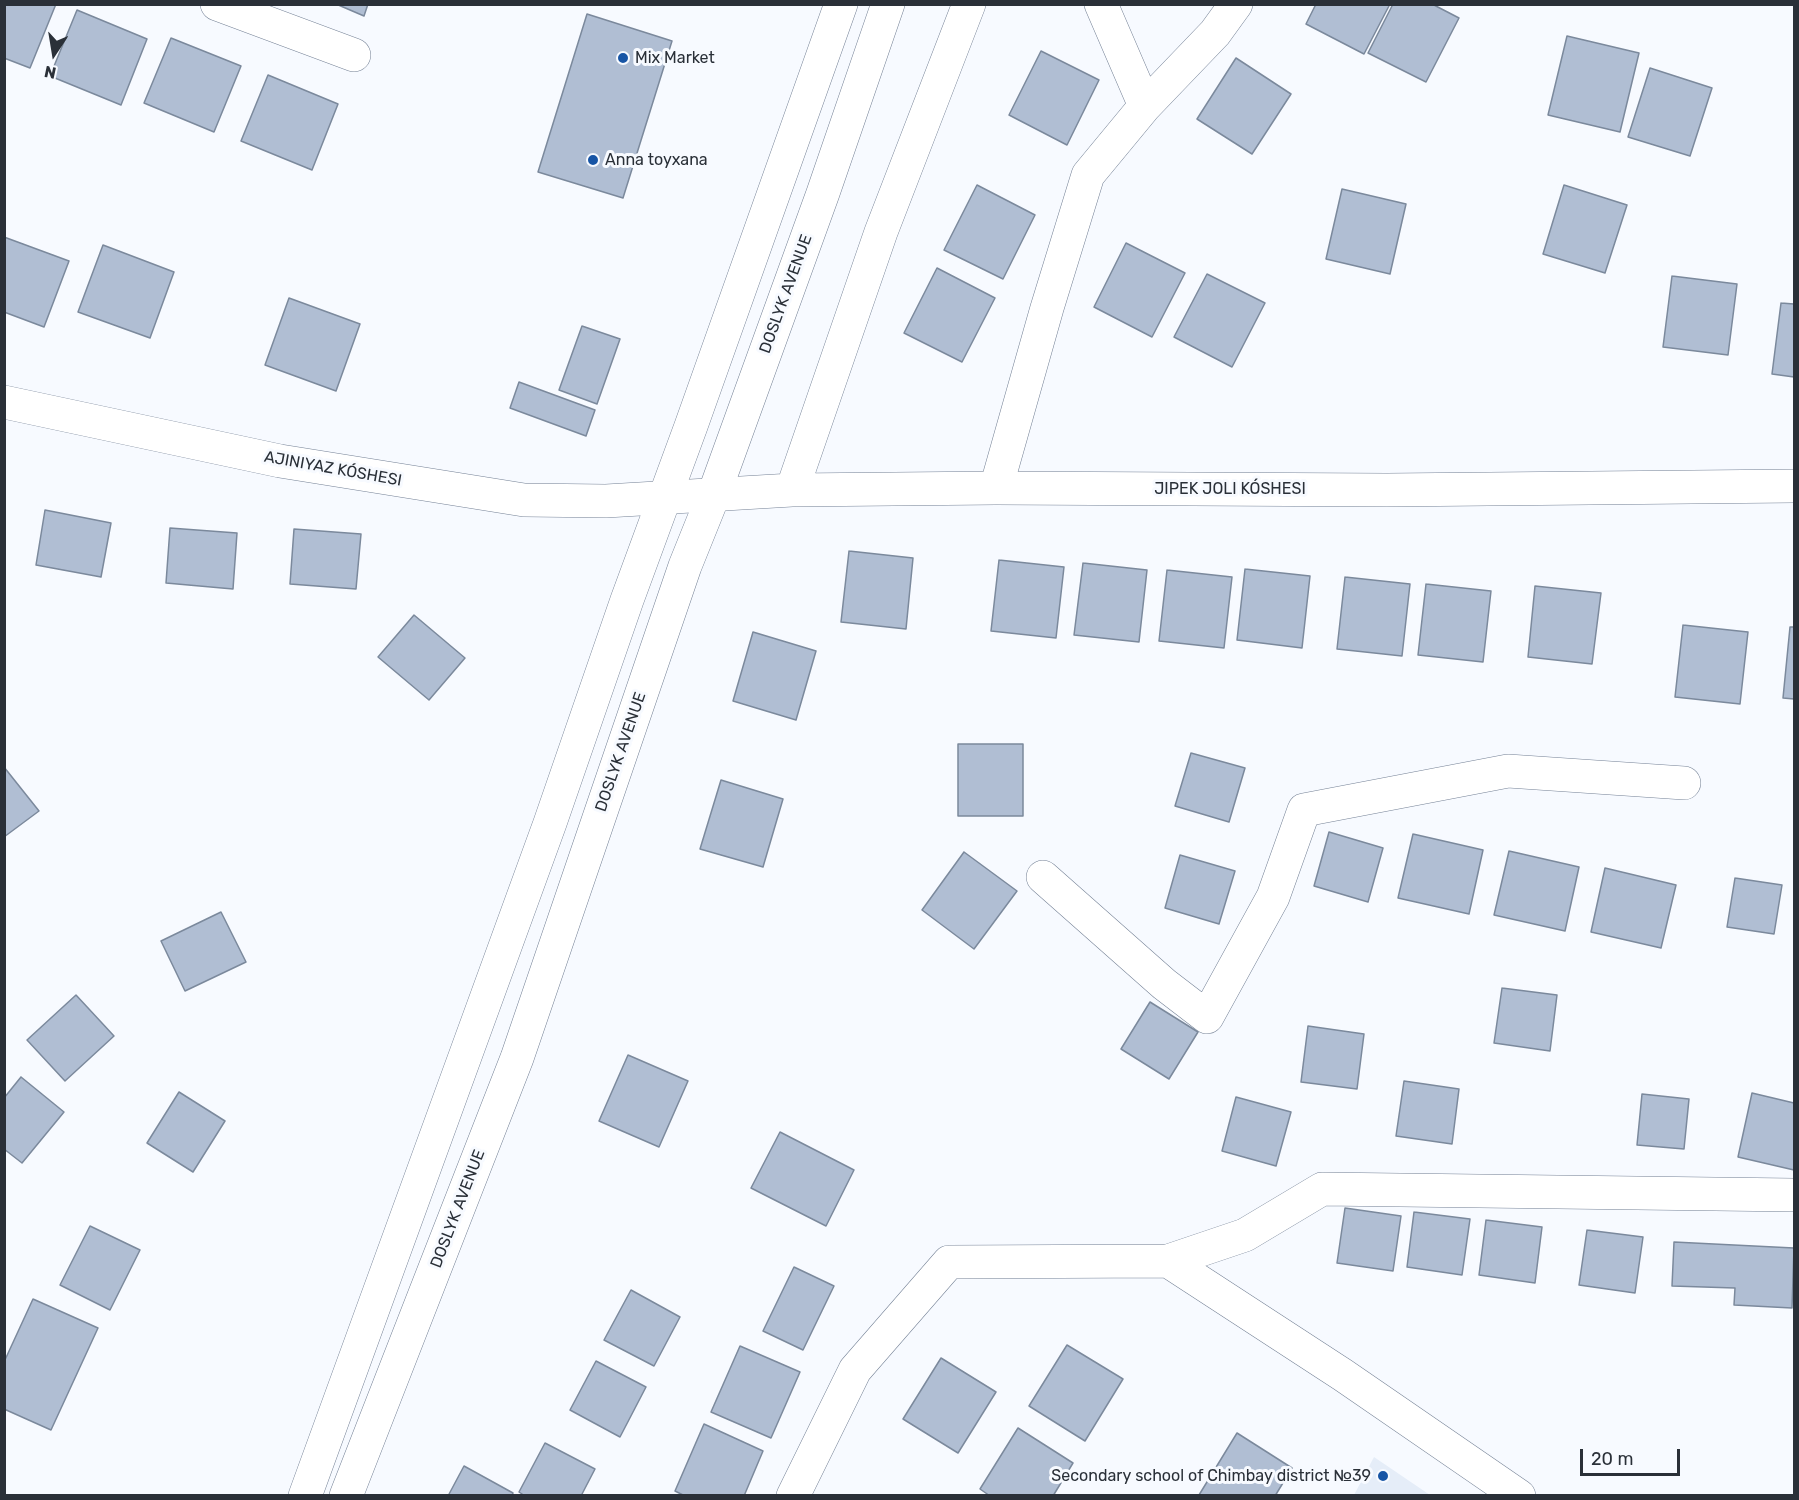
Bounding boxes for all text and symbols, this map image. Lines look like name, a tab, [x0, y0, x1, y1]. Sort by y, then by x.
north arrow	[24, 24, 84, 84]
place label: Mix Market	[635, 48, 715, 68]
marker: Mix Market	[616, 51, 630, 65]
text: N	[43, 62, 58, 83]
place label: Anna toyxana	[605, 150, 708, 170]
marker: Anna toyxana	[586, 153, 600, 167]
street label: DOSLYK AVENUE	[756, 232, 816, 356]
street label: AJINIYAZ KÓSHESI	[263, 447, 403, 491]
street label: JIPEK JOLI KÓSHESI	[1154, 479, 1306, 499]
street label: DOSLYK AVENUE	[592, 690, 650, 814]
street label: DOSLYK AVENUE	[427, 1147, 489, 1271]
scale bar	[1583, 1437, 1684, 1475]
text: 20 m	[1591, 1448, 1633, 1470]
place label: Secondary school of Chimbay district №39	[1051, 1466, 1371, 1486]
marker: Secondary school of Chimbay district №39	[1376, 1469, 1390, 1483]

